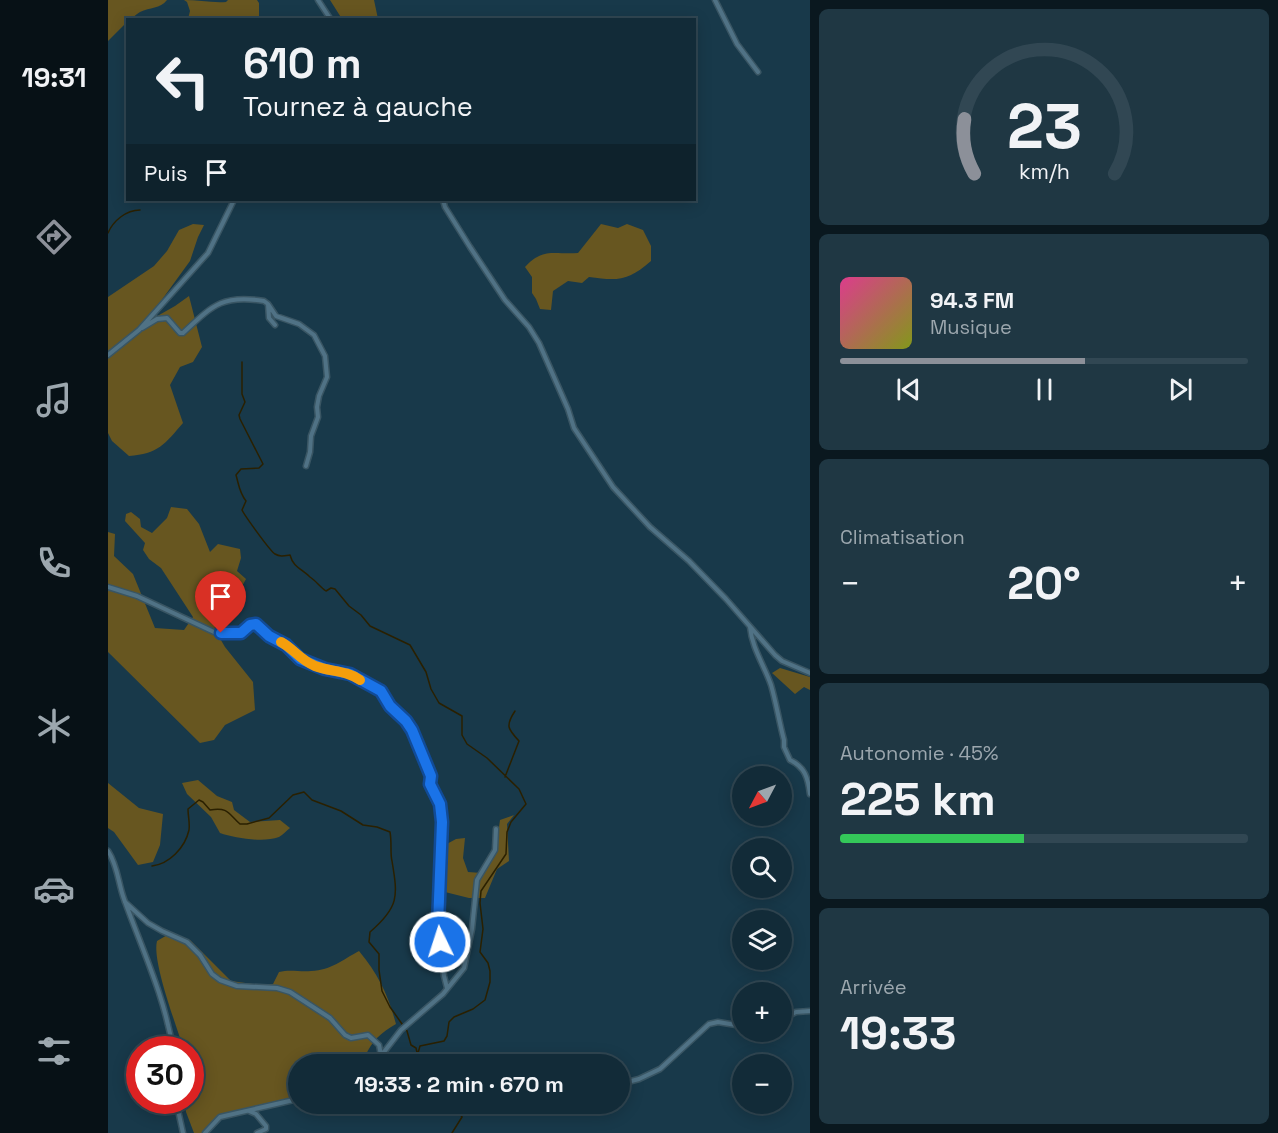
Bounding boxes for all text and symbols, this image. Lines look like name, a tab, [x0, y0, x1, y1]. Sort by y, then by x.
text: 610 m	[243, 37, 362, 90]
icon: left	[144, 42, 222, 120]
text: 19:31	[21, 60, 87, 95]
text: 23	[1006, 87, 1081, 166]
text: Tournez à gauche	[243, 89, 473, 124]
icon: arrive	[200, 156, 233, 189]
text: km/h	[1018, 158, 1070, 185]
text: Puis	[144, 159, 188, 187]
icon: directions	[33, 216, 75, 258]
text: 94.3 FM	[930, 286, 1014, 314]
text: Musique	[930, 314, 1012, 340]
icon: previous	[892, 373, 925, 406]
icon: pause	[1028, 373, 1061, 406]
icon: next	[1164, 373, 1197, 406]
icon: music	[33, 379, 75, 421]
text: Climatisation	[840, 524, 965, 550]
icon: phone	[33, 542, 75, 584]
text: 20°	[1007, 555, 1081, 612]
text: −	[840, 563, 860, 605]
text: +	[1228, 563, 1248, 605]
pin	[195, 571, 246, 633]
icon: arrive	[204, 580, 237, 613]
icon: climate	[33, 705, 75, 747]
text: Autonomie · 45%	[840, 740, 999, 766]
north arrow	[732, 766, 792, 826]
map controls	[732, 766, 792, 1114]
text: 225 km	[840, 771, 996, 828]
button: search	[732, 838, 792, 898]
icon: car	[33, 868, 75, 910]
position arrow	[408, 910, 472, 974]
button: layers	[732, 910, 792, 970]
text: Arrivée	[840, 974, 907, 1000]
button: +	[732, 982, 792, 1042]
text: 19:33	[840, 1005, 956, 1062]
icon: filters	[33, 1030, 75, 1072]
speed limit sign: 30	[126, 1036, 204, 1114]
button: −	[732, 1054, 792, 1114]
text: 19:33 · 2 min · 670 m	[354, 1070, 564, 1098]

